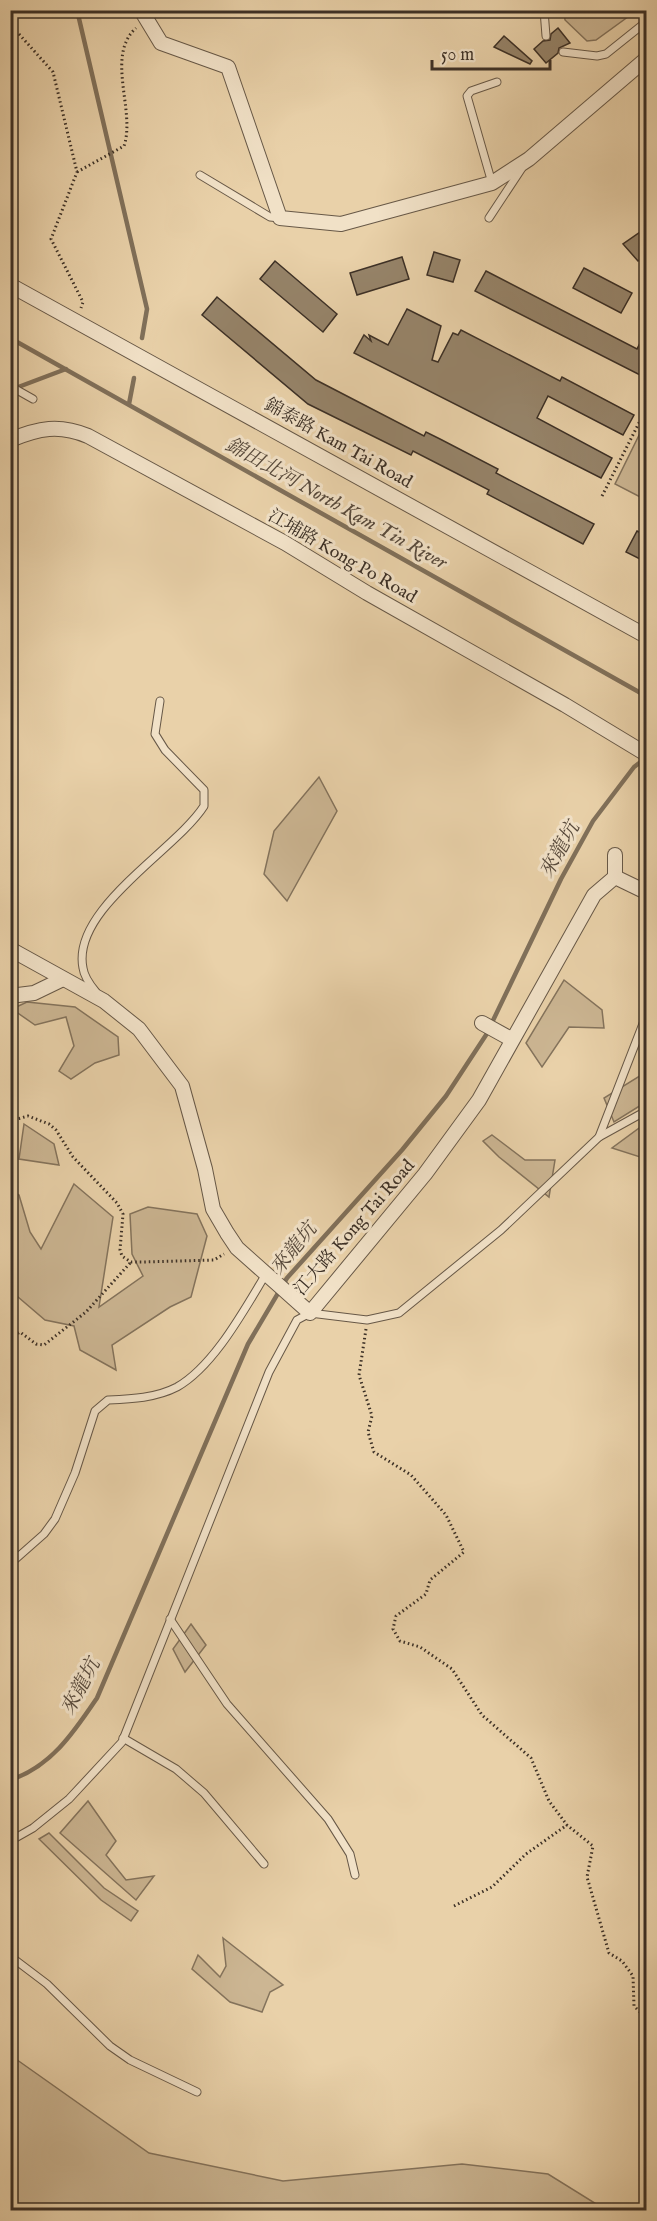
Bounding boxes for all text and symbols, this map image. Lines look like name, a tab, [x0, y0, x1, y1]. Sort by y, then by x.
scale bar	[432, 33, 550, 71]
text: 50 m	[441, 44, 474, 67]
street label: 錦泰路 Kam Tai Road	[260, 394, 416, 494]
water label: 錦田北河 North Kam Tin River	[221, 433, 452, 576]
street label: 江埔路 Kong Po Road	[263, 505, 421, 609]
water label: 來龍坑	[535, 815, 587, 882]
street label: 江大路 Kong Tai Road	[290, 1155, 421, 1301]
water label: 來龍坑	[265, 1215, 324, 1280]
water label: 來龍坑	[56, 1652, 108, 1719]

